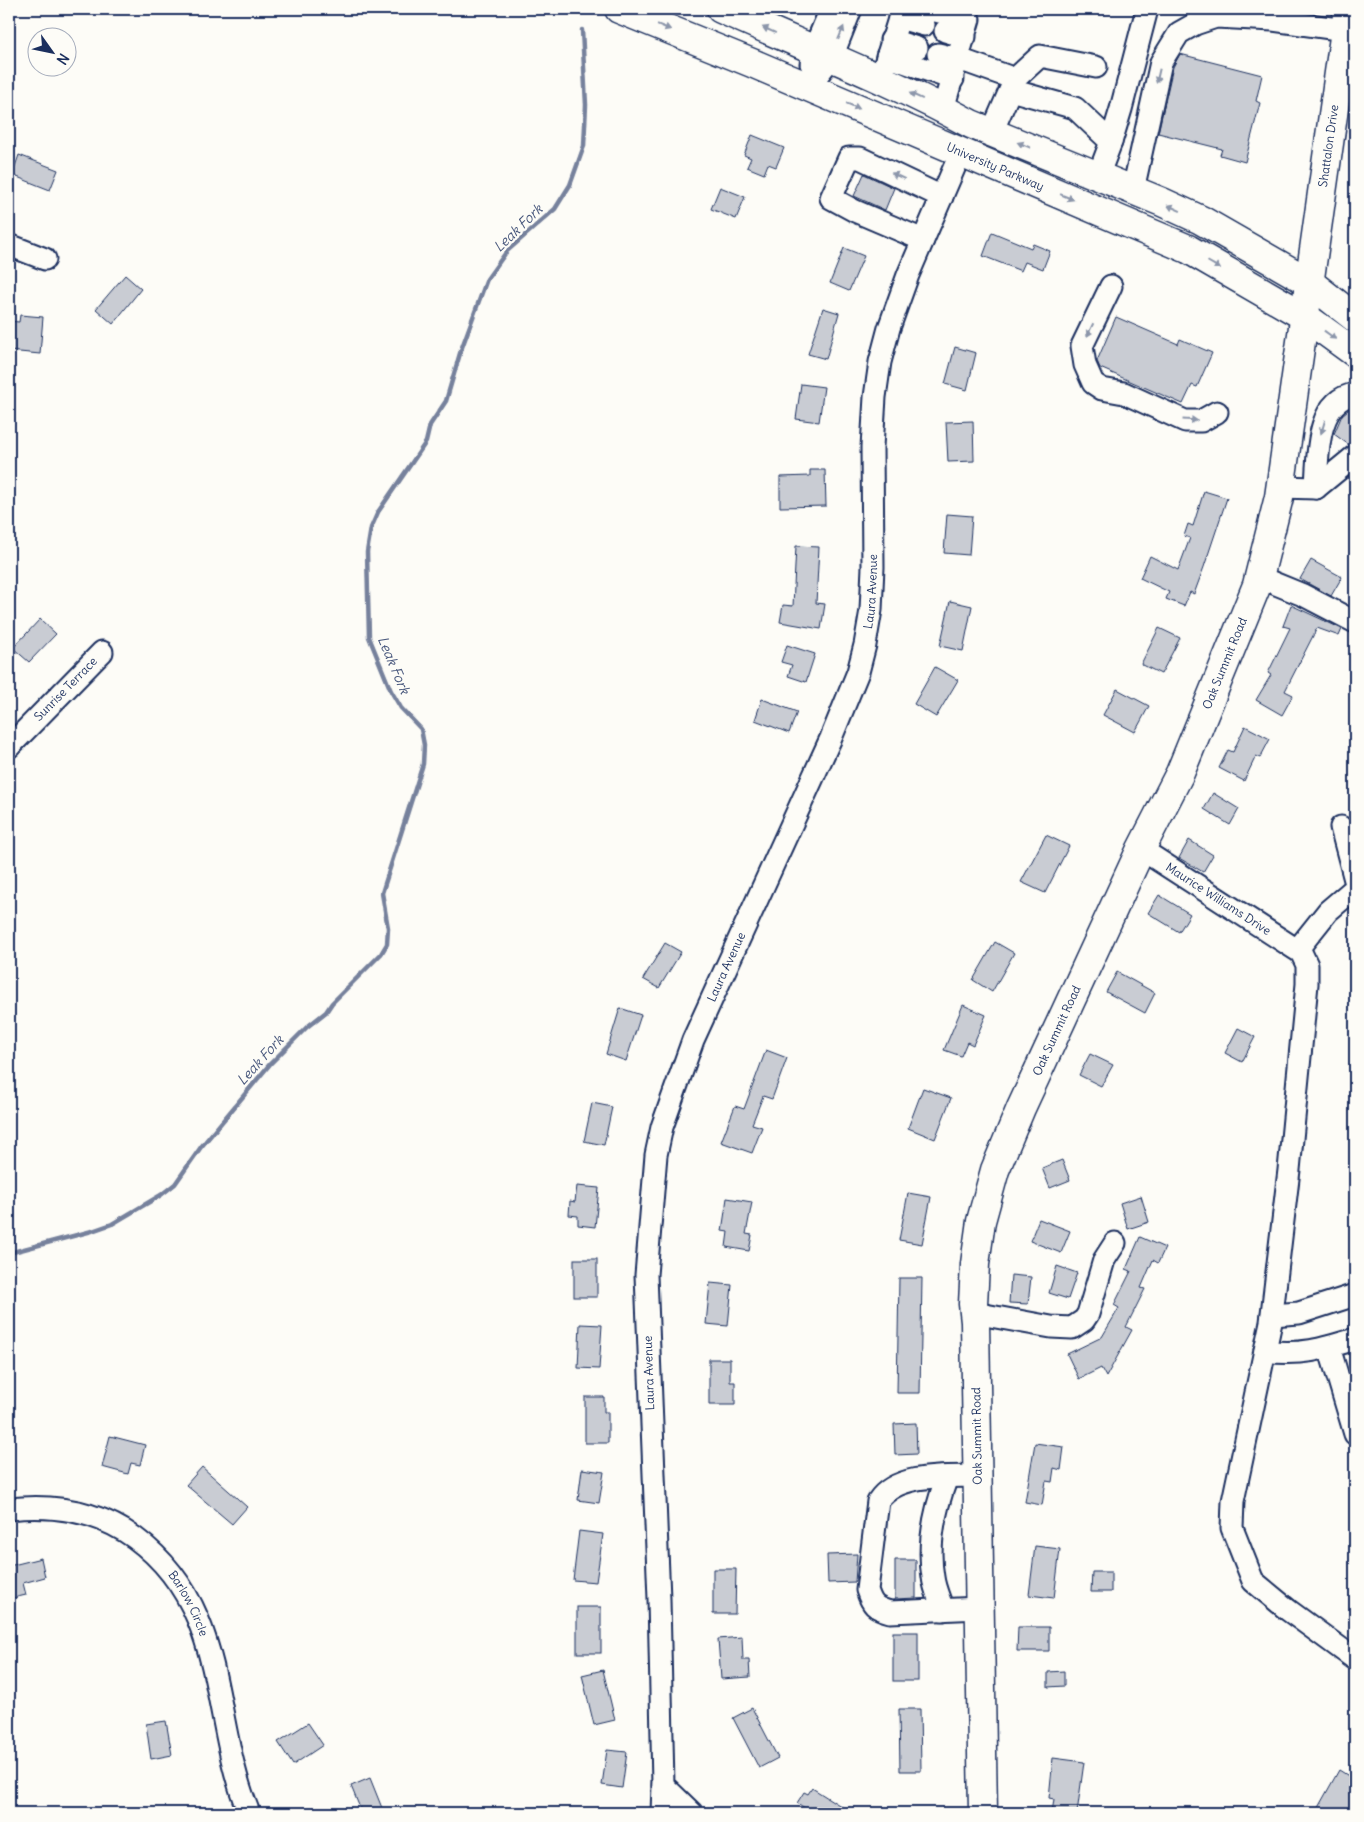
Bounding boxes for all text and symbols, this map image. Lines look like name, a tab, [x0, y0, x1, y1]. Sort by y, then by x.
one-way arrow	[657, 23, 672, 31]
one-way arrow	[762, 25, 776, 33]
one-way arrow	[838, 26, 846, 40]
north arrow	[28, 28, 78, 78]
text: N	[53, 50, 73, 68]
one-way arrow	[1154, 69, 1162, 84]
one-way arrow	[909, 92, 923, 100]
one-way arrow	[846, 102, 860, 110]
street label: Shattalon Drive	[1315, 104, 1341, 188]
street label: University Parkway	[944, 139, 1047, 194]
one-way arrow	[1017, 141, 1031, 149]
one-way arrow	[891, 171, 905, 179]
one-way arrow	[1060, 193, 1074, 201]
water label: Leak Fork	[490, 200, 547, 256]
one-way arrow	[1167, 203, 1181, 211]
one-way arrow	[1208, 260, 1221, 269]
one-way arrow	[1085, 322, 1094, 337]
one-way arrow	[1323, 330, 1336, 340]
one-way arrow	[1183, 417, 1199, 425]
one-way arrow	[1319, 419, 1327, 434]
street label: Laura Avenue	[860, 554, 880, 630]
street label: Oak Summit Road	[1199, 615, 1250, 711]
water label: Leak Fork	[374, 633, 415, 697]
street label: Sunrise Terrace	[31, 654, 100, 724]
street label: Maurice Williams Drive	[1163, 859, 1274, 938]
street label: Laura Avenue	[703, 930, 748, 1004]
street label: Oak Summit Road	[1029, 983, 1084, 1078]
water label: Leak Fork	[233, 1031, 288, 1089]
street label: Laura Avenue	[640, 1335, 657, 1411]
street label: Oak Summit Road	[968, 1387, 985, 1485]
street label: Barlow Circle	[165, 1567, 212, 1638]

